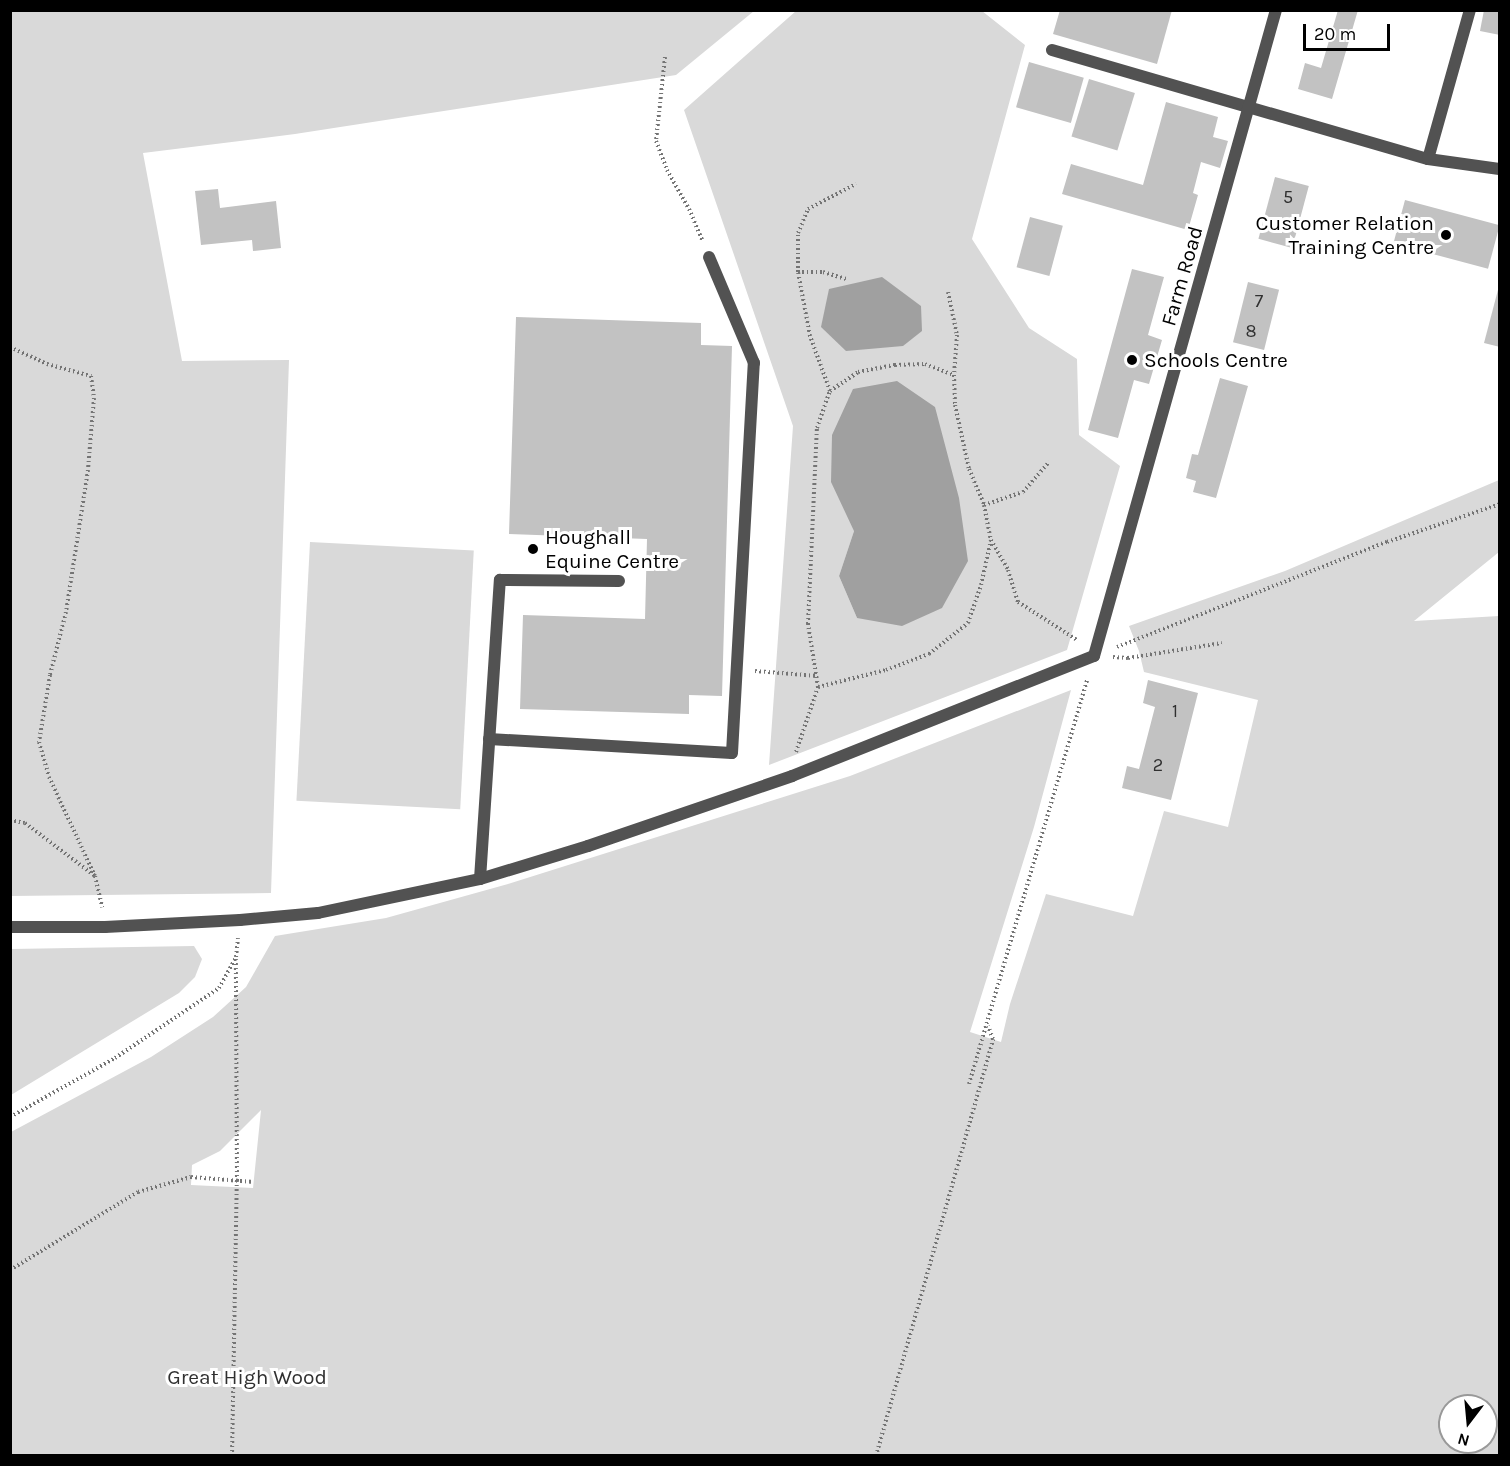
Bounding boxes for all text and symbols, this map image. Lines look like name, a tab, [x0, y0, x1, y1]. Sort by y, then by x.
scale bar	[1306, 12, 1393, 50]
text: 20 m	[1314, 23, 1356, 45]
house number: 5	[1283, 186, 1293, 208]
place label: Customer Relation Training Centre	[1256, 210, 1434, 260]
street label: Farm Road	[1156, 223, 1208, 329]
marker: Customer Relation Training Centre	[1439, 228, 1453, 242]
house number: 7	[1255, 290, 1263, 312]
house number: 8	[1245, 320, 1257, 342]
place label: Schools Centre	[1144, 347, 1288, 373]
marker: Schools Centre	[1125, 353, 1139, 367]
place label: Houghall Equine Centre	[545, 524, 679, 574]
marker: Houghall Equine Centre	[526, 542, 540, 556]
house number: 1	[1172, 700, 1178, 722]
house number: 2	[1153, 754, 1163, 776]
park label: Great High Wood	[167, 1364, 327, 1390]
north arrow	[1438, 1394, 1498, 1454]
text: N	[1455, 1429, 1472, 1451]

